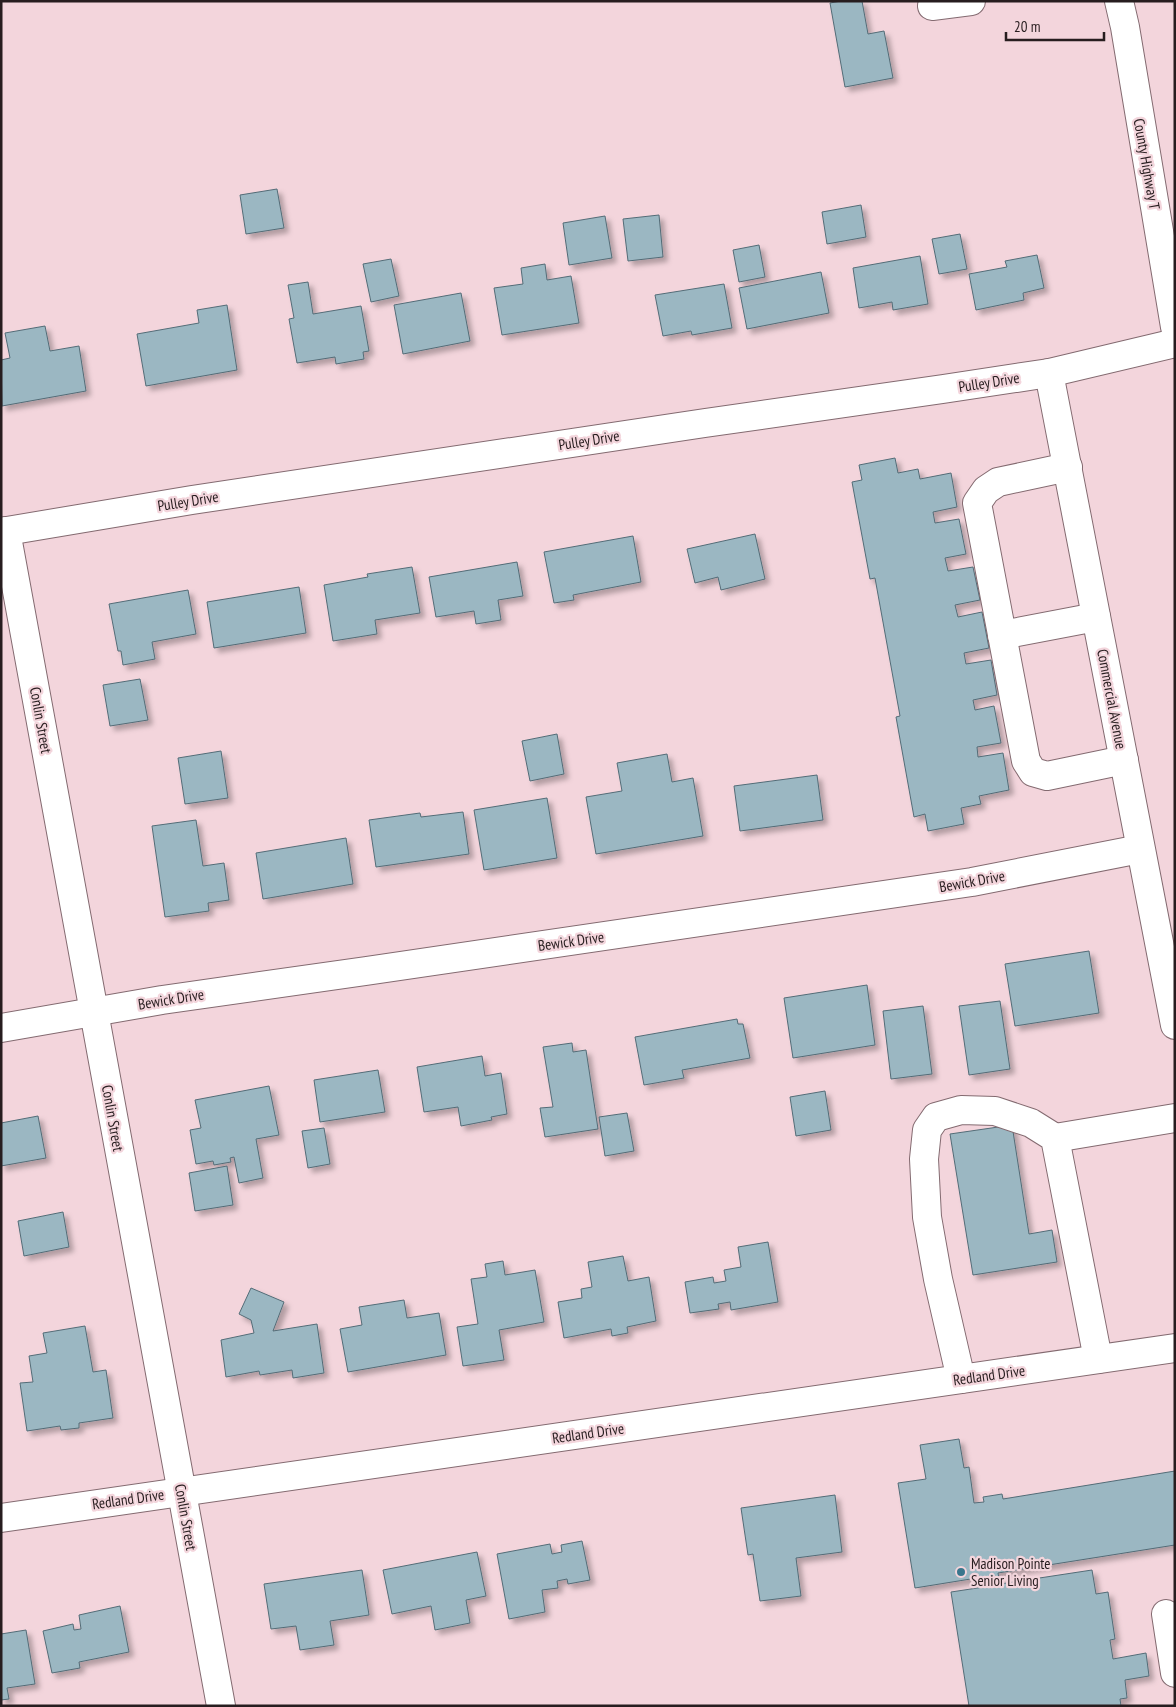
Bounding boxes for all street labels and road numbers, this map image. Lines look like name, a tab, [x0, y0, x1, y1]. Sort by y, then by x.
street label: County Highway T	[1130, 117, 1164, 211]
street label: Pulley Drive	[957, 368, 1021, 396]
street label: Pulley Drive	[557, 426, 621, 454]
street label: Pulley Drive	[156, 487, 220, 515]
street label: Commercial Avenue	[1093, 647, 1131, 751]
street label: Conlin Street	[26, 685, 56, 755]
street label: Bewick Drive	[938, 866, 1006, 896]
street label: Bewick Drive	[537, 927, 605, 955]
street label: Bewick Drive	[137, 984, 205, 1014]
street label: Conlin Street	[98, 1083, 128, 1153]
street label: Redland Drive	[952, 1361, 1026, 1389]
street label: Redland Drive	[551, 1419, 625, 1447]
street label: Conlin Street	[171, 1482, 201, 1552]
street label: Redland Drive	[91, 1485, 165, 1513]

